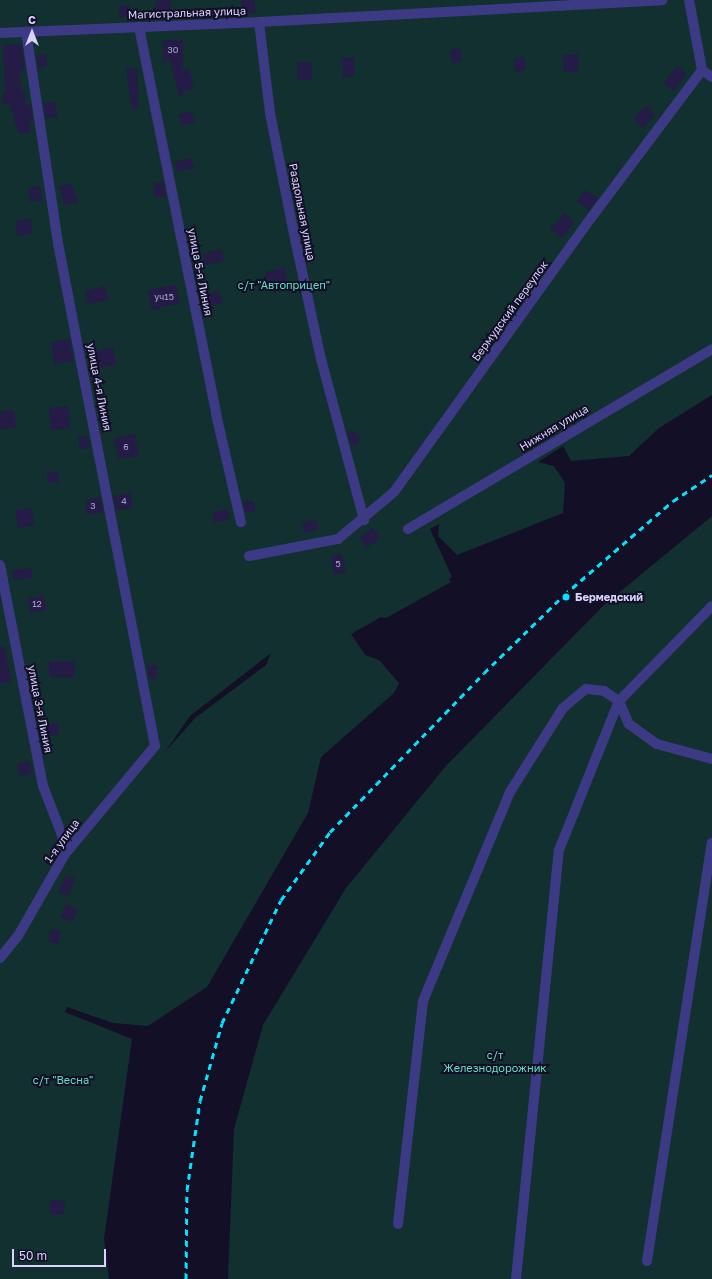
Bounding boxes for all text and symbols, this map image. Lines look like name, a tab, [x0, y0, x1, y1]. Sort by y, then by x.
street label: Магистральная улица	[128, 4, 246, 22]
north arrow	[12, 12, 52, 52]
text: С	[28, 13, 36, 26]
house number: 30	[168, 45, 178, 55]
street label: Раздольная улица	[286, 162, 318, 262]
street label: улица 5-я Линия	[185, 227, 215, 317]
street label: Бермудский переулок	[469, 258, 551, 364]
park label: с/т "Автоприцеп"	[238, 278, 330, 292]
house number: уч15	[154, 292, 174, 302]
street label: улица 4-я Линия	[84, 342, 114, 432]
street label: Нижняя улица	[517, 402, 591, 454]
house number: 6	[123, 442, 129, 452]
house number: 4	[121, 496, 127, 506]
house number: 3	[90, 501, 96, 511]
house number: 5	[335, 559, 341, 569]
place label: Бермедский	[575, 590, 643, 604]
marker: Бермедский	[560, 591, 572, 603]
house number: 12	[32, 599, 42, 609]
street label: улица 3-я Линия	[25, 664, 55, 754]
street label: 1-я улица	[42, 817, 82, 865]
park label: с/т Железнодорожник	[443, 1049, 547, 1075]
park label: с/т "Весна"	[33, 1073, 93, 1087]
scale bar	[14, 1241, 108, 1267]
text: 50 m	[19, 1248, 47, 1263]

